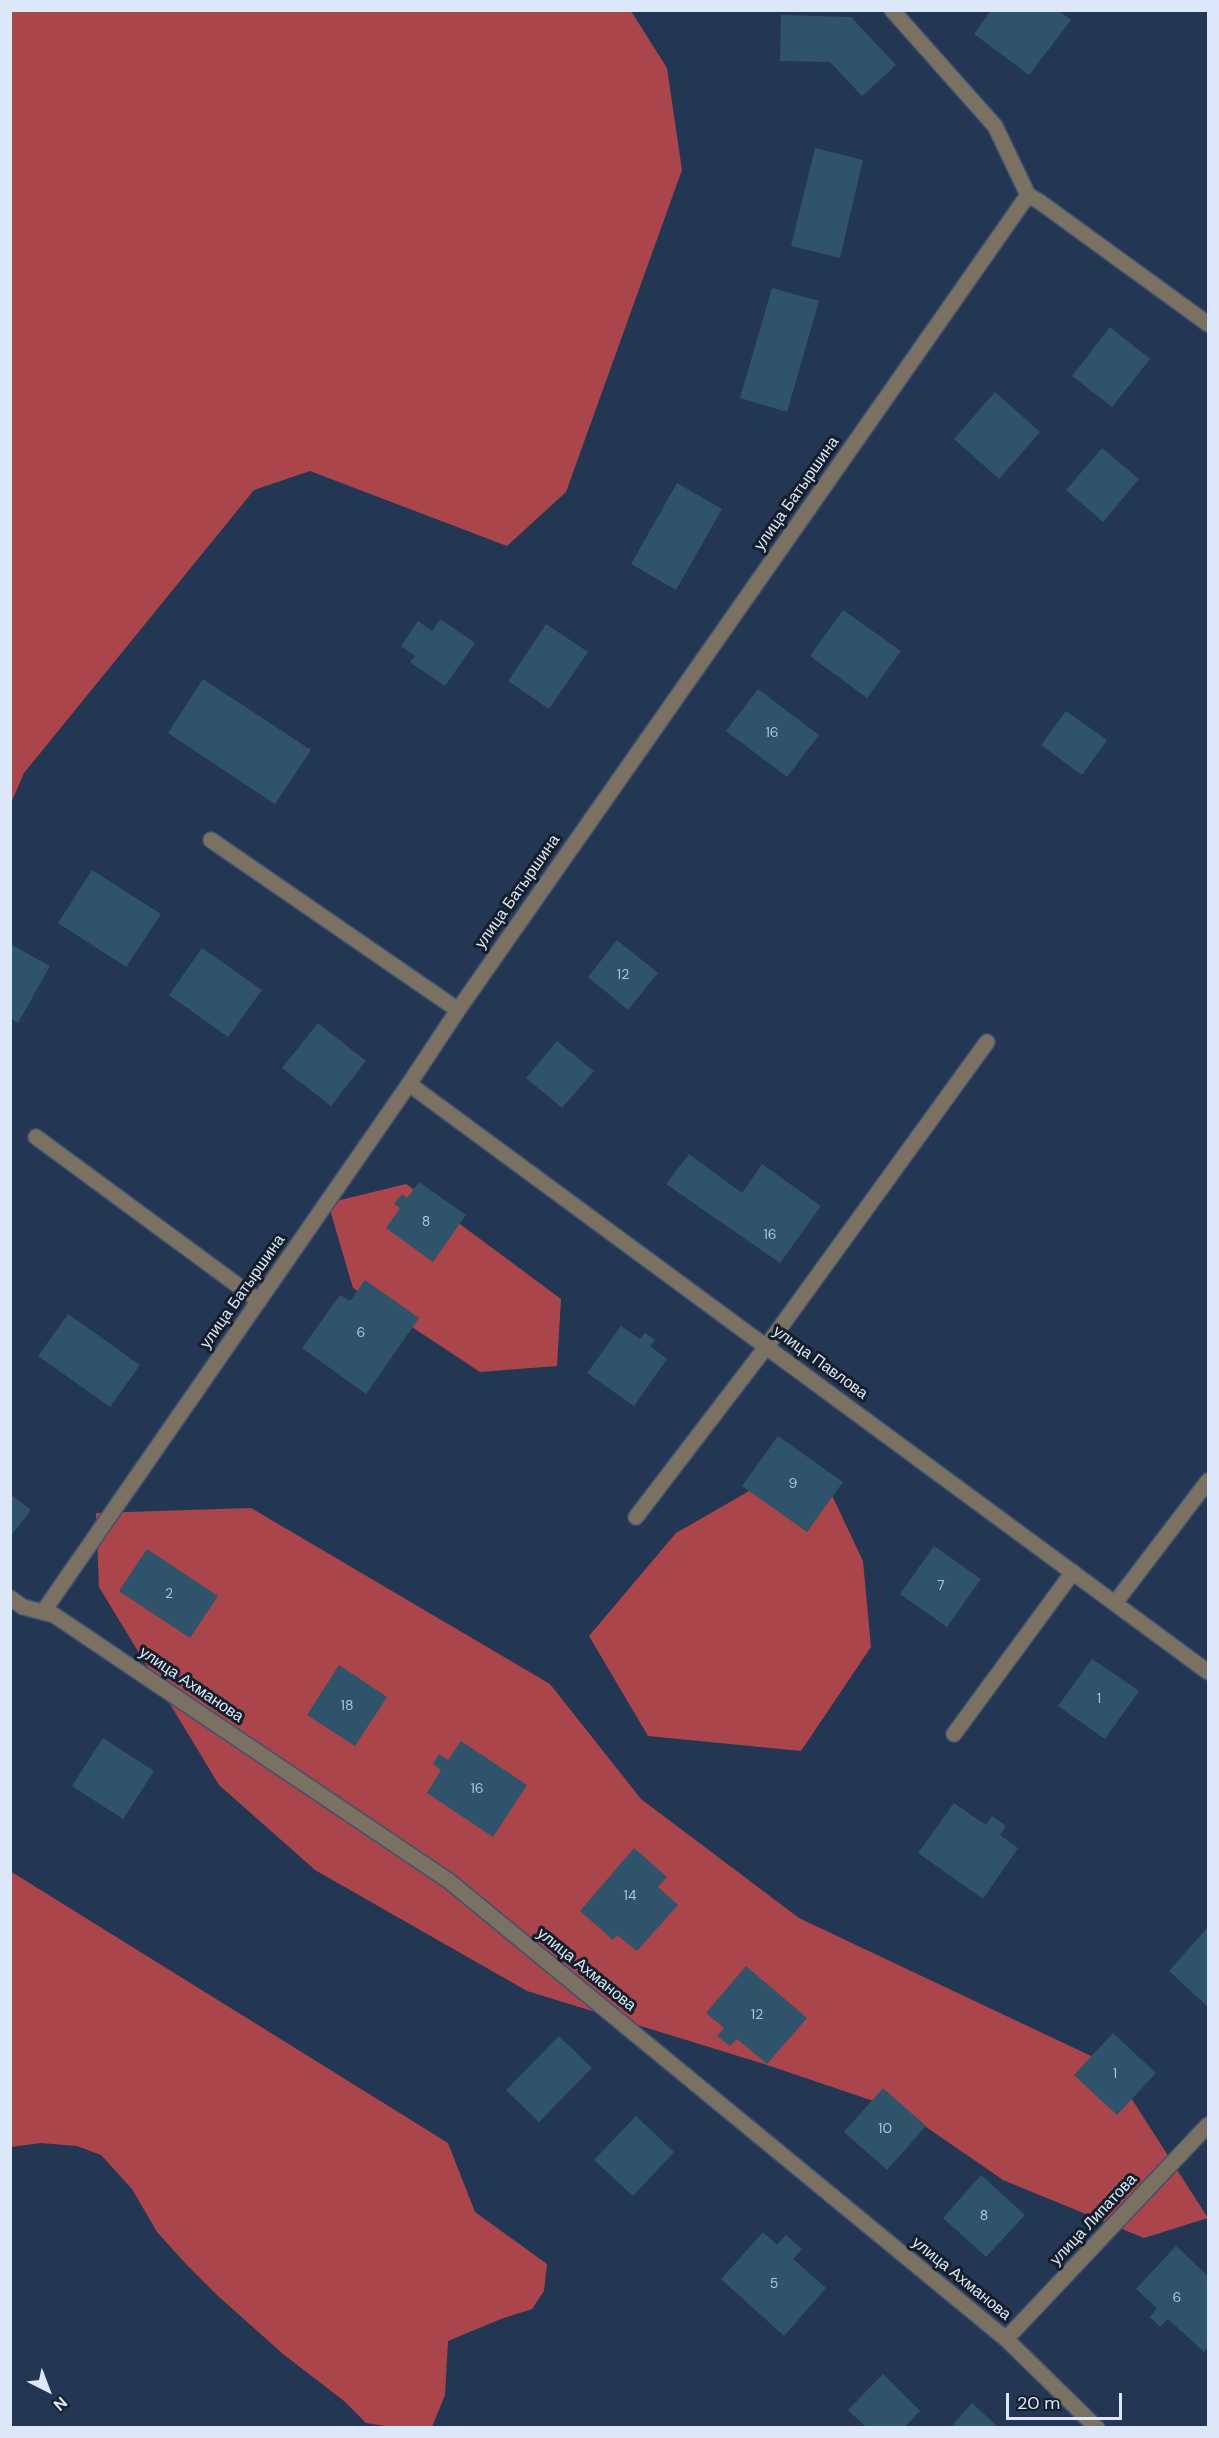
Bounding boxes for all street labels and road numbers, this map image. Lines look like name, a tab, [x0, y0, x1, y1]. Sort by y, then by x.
street label: улица Батыршина	[751, 433, 843, 555]
street label: улица Батыршина	[472, 831, 564, 953]
street label: улица Батыршина	[197, 1231, 289, 1353]
street label: улица Павлова	[769, 1322, 871, 1404]
street label: улица Ахманова	[135, 1643, 247, 1727]
street label: улица Ахманова	[533, 1924, 639, 2016]
street label: улица Липатова	[1047, 2170, 1141, 2270]
street label: улица Ахманова	[908, 2233, 1014, 2325]

